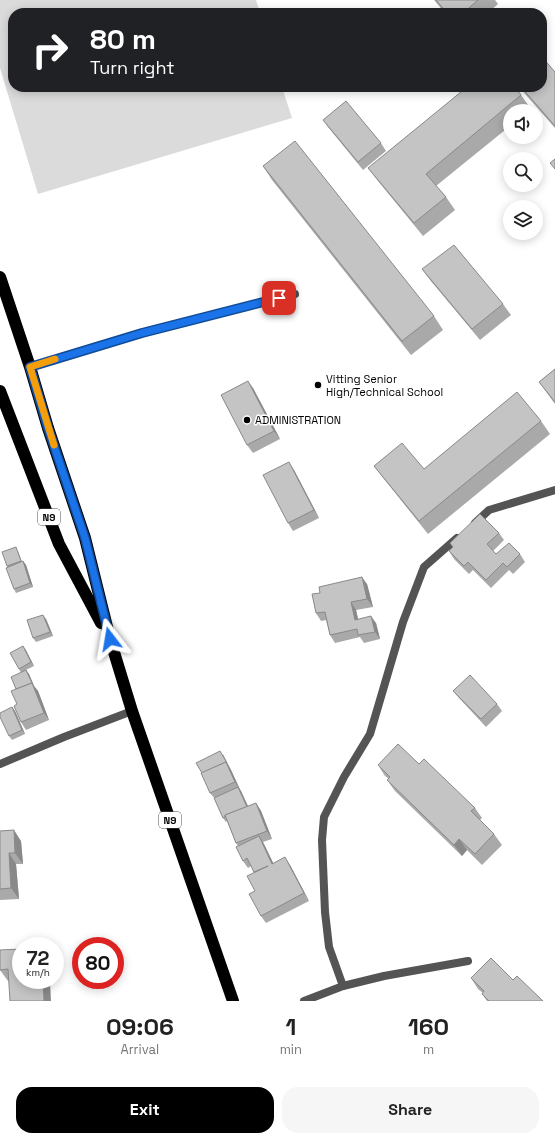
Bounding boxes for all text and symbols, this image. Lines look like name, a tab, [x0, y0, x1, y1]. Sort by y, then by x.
text: 80 m	[90, 21, 156, 57]
icon: right	[24, 24, 76, 76]
text: Turn right	[90, 56, 174, 79]
map controls	[503, 104, 543, 240]
button: sound	[503, 104, 543, 144]
button: search	[503, 152, 543, 192]
button: layers	[503, 200, 543, 240]
pin	[262, 281, 296, 315]
icon: arrive	[268, 287, 290, 309]
place label: Vitting Senior High/Technical School	[326, 372, 443, 399]
marker: Vitting Senior High/Technical School	[313, 380, 323, 390]
place label: ADMINISTRATION	[255, 413, 341, 427]
marker: ADMINISTRATION	[242, 415, 252, 425]
road number: N9	[38, 509, 60, 525]
position arrow	[89, 618, 131, 660]
road number: N9	[159, 812, 181, 828]
speed limit sign: 80	[72, 937, 124, 989]
text: 72	[27, 945, 49, 971]
text: km/h	[26, 966, 50, 979]
text: 09:06	[106, 1011, 174, 1042]
text: 1	[285, 1011, 296, 1042]
text: 160	[408, 1011, 449, 1042]
text: Arrival	[121, 1041, 159, 1058]
text: min	[280, 1041, 302, 1058]
text: m	[423, 1041, 434, 1058]
button: Exit	[16, 1087, 274, 1133]
button: Share	[282, 1087, 539, 1133]

